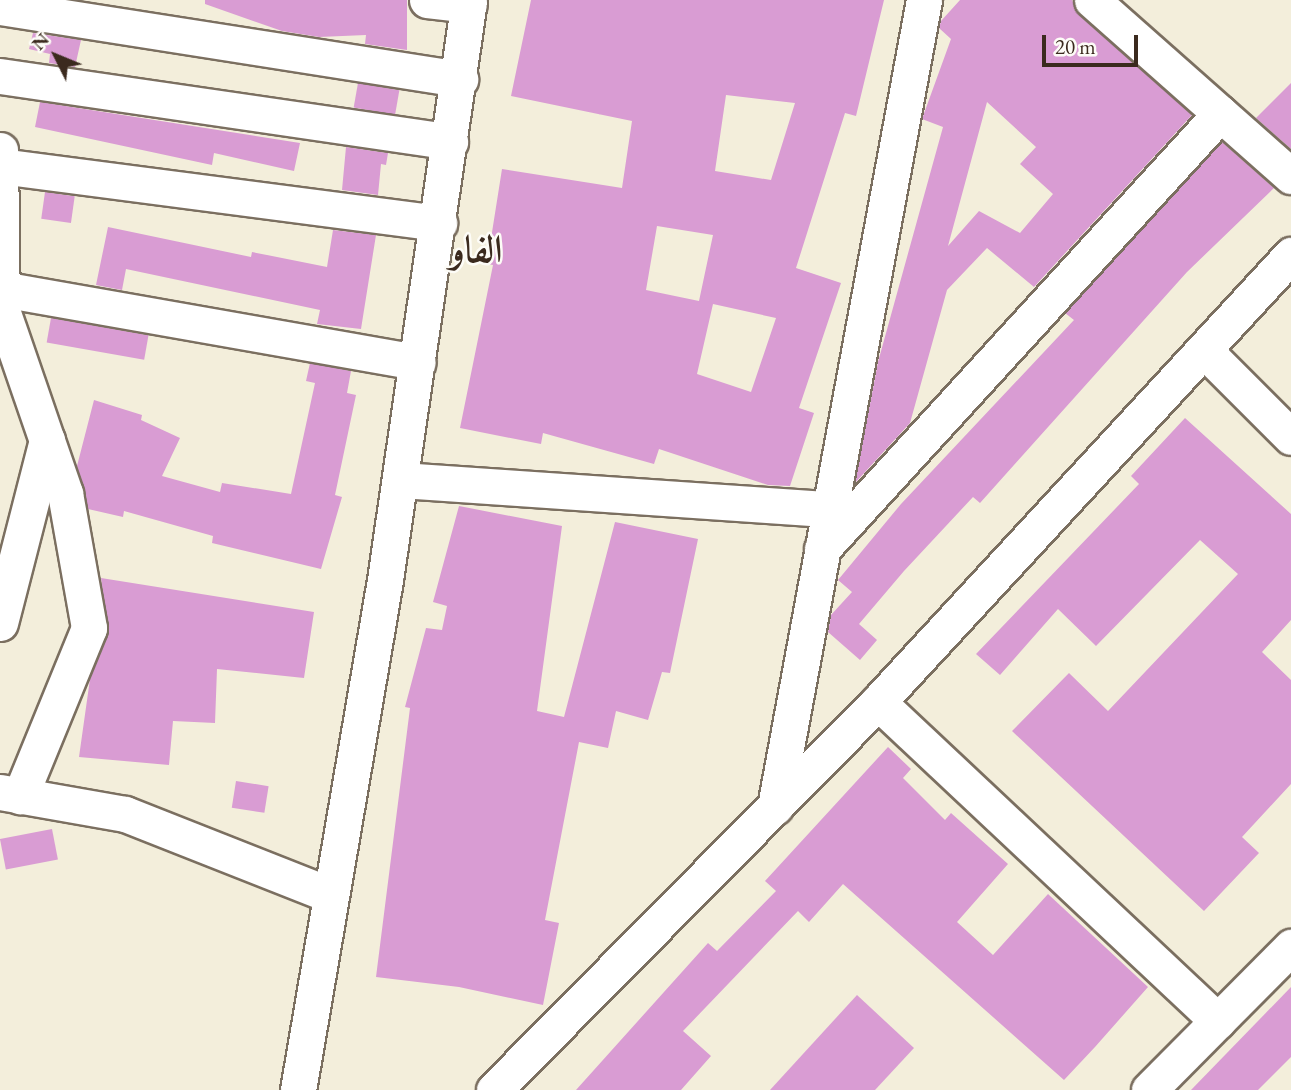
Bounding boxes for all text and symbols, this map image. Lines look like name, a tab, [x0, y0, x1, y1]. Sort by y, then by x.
north arrow	[21, 21, 91, 91]
scale bar	[1046, 21, 1142, 65]
text: N	[26, 27, 55, 55]
text: 20 m	[1055, 33, 1096, 60]
district label: الفاو	[449, 226, 503, 272]

